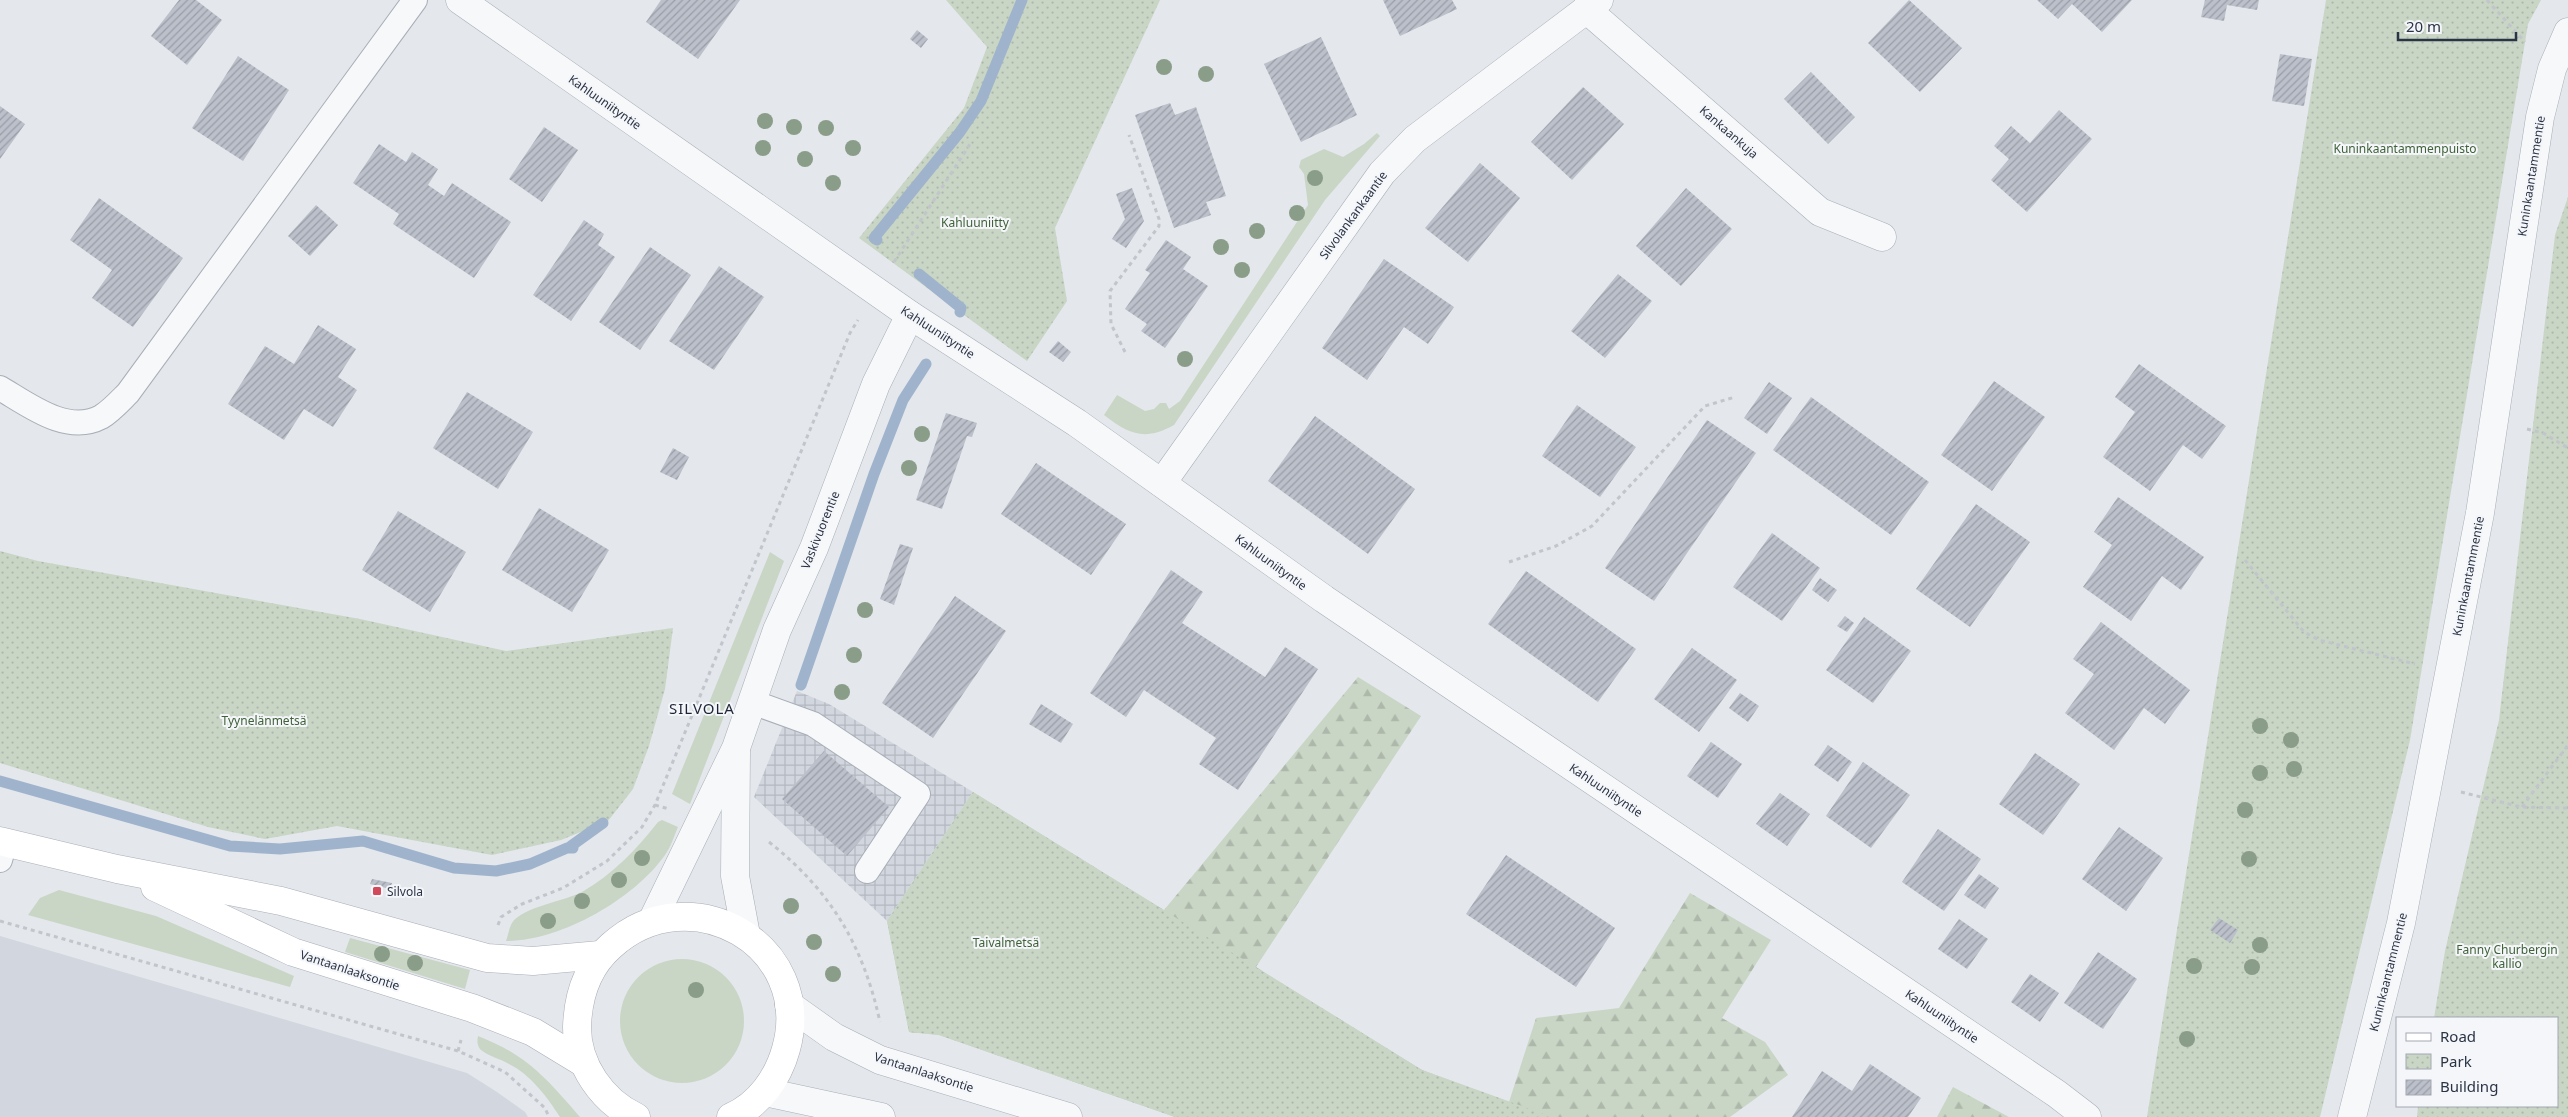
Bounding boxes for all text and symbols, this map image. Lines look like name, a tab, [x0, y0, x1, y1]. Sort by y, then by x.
scale bar	[2398, 10, 2516, 42]
text: 20 m	[2406, 16, 2441, 36]
street label: Kahluuniityntie	[565, 71, 645, 134]
street label: Kankaankuja	[1696, 102, 1762, 162]
street label: Kuninkaantammentie	[2513, 114, 2549, 238]
park label: Kuninkaantammenpuisto	[2334, 140, 2476, 157]
street label: Silvolankankaantie	[1315, 167, 1391, 263]
park label: Kahluuniitty	[941, 214, 1010, 231]
street label: Kahluuniityntie	[898, 302, 979, 362]
street label: Vaskivuorentie	[797, 488, 843, 572]
street label: Kuninkaantammentie	[2448, 514, 2488, 637]
street label: Kahluuniityntie	[1232, 530, 1311, 594]
district label: SILVOLA	[669, 698, 735, 718]
park label: Tyynelänmetsä	[222, 712, 306, 729]
street label: Kahluuniityntie	[1566, 759, 1646, 821]
place label: Silvola	[387, 883, 423, 900]
marker: Silvola	[371, 885, 383, 897]
street label: Kuninkaantammentie	[2365, 911, 2411, 1033]
park label: Taivalmetsä	[973, 934, 1039, 951]
park label: Fanny Churbergin kallio	[2456, 941, 2558, 972]
street label: Vantaanlaaksontie	[298, 946, 402, 994]
street label: Kahluuniityntie	[1902, 985, 1982, 1047]
legend	[2396, 1017, 2558, 1107]
text: Road	[2440, 1026, 2476, 1046]
street label: Vantaanlaaksontie	[872, 1048, 976, 1096]
text: Park	[2440, 1051, 2472, 1071]
text: Building	[2440, 1076, 2498, 1096]

